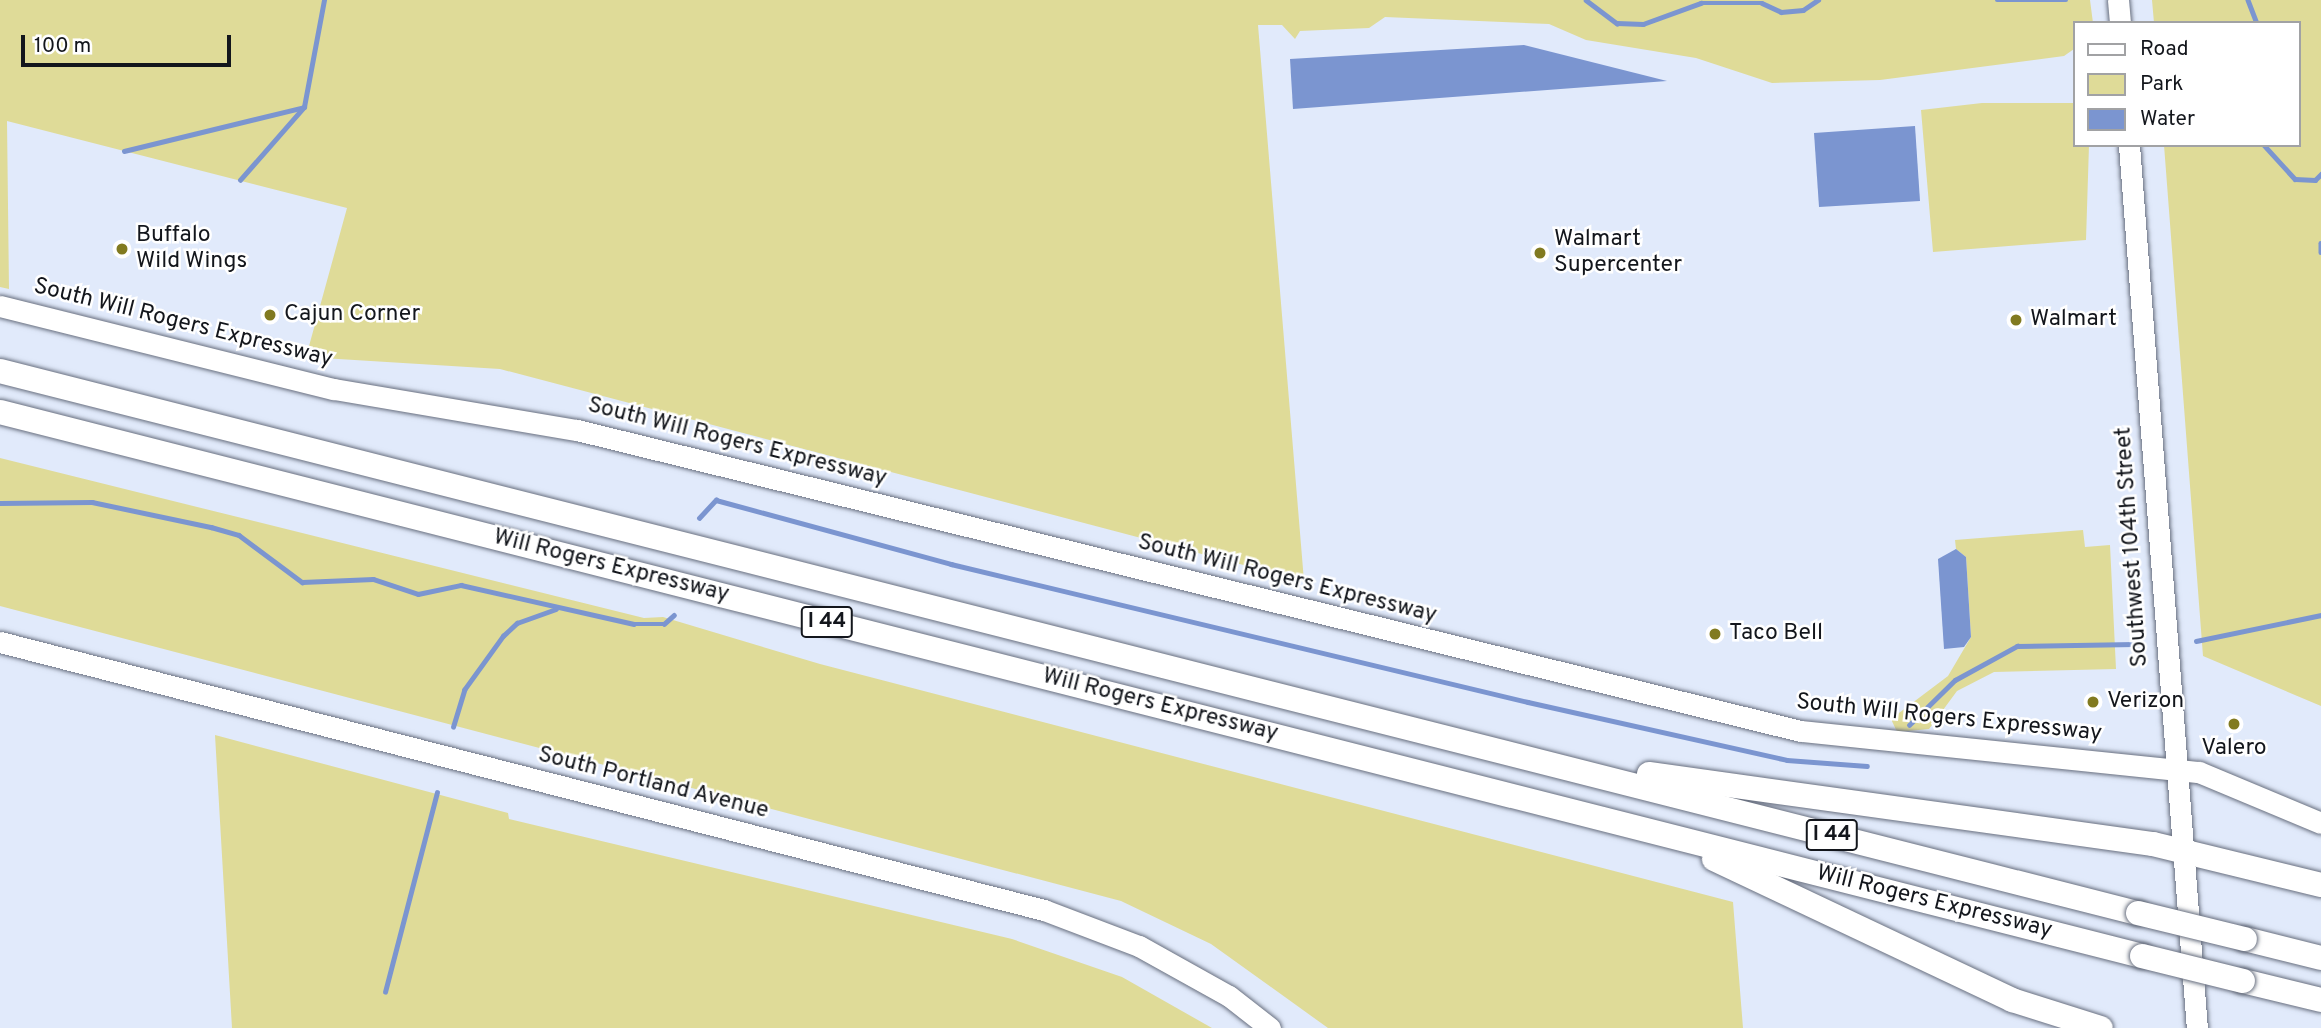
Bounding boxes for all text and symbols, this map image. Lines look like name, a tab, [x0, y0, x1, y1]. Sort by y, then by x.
scale bar	[24, 21, 234, 65]
legend	[2072, 21, 2300, 147]
text: 100 m	[34, 33, 91, 60]
text: Road	[2140, 36, 2189, 63]
text: Park	[2140, 71, 2183, 98]
text: Water	[2140, 106, 2195, 133]
place label: Buffalo Wild Wings	[136, 222, 248, 276]
place label: Walmart Supercenter	[1554, 226, 1682, 280]
marker: Buffalo Wild Wings	[114, 241, 130, 257]
marker: Walmart Supercenter	[1532, 245, 1548, 261]
street label: South Will Rogers Expressway	[30, 273, 336, 375]
place label: Cajun Corner	[284, 301, 420, 329]
place label: Walmart	[2030, 306, 2117, 334]
marker: Cajun Corner	[262, 307, 278, 323]
marker: Walmart	[2008, 312, 2024, 328]
street label: South Will Rogers Expressway	[584, 392, 890, 494]
street label: Southwest 104th Street	[2111, 426, 2155, 668]
street label: Will Rogers Expressway	[490, 524, 732, 610]
street label: South Will Rogers Expressway	[1134, 529, 1440, 631]
road number: I 44	[801, 604, 853, 640]
place label: Taco Bell	[1729, 620, 1823, 648]
marker: Taco Bell	[1707, 626, 1723, 642]
street label: Will Rogers Expressway	[1039, 663, 1281, 749]
place label: Verizon	[2107, 688, 2184, 716]
street label: South Will Rogers Expressway	[1795, 689, 2103, 749]
marker: Verizon	[2085, 694, 2101, 710]
marker: Valero	[2226, 716, 2242, 732]
place label: Valero	[2201, 735, 2267, 763]
street label: South Portland Avenue	[534, 742, 772, 826]
road number: I 44	[1806, 818, 1858, 852]
street label: Will Rogers Expressway	[1813, 860, 2055, 946]

